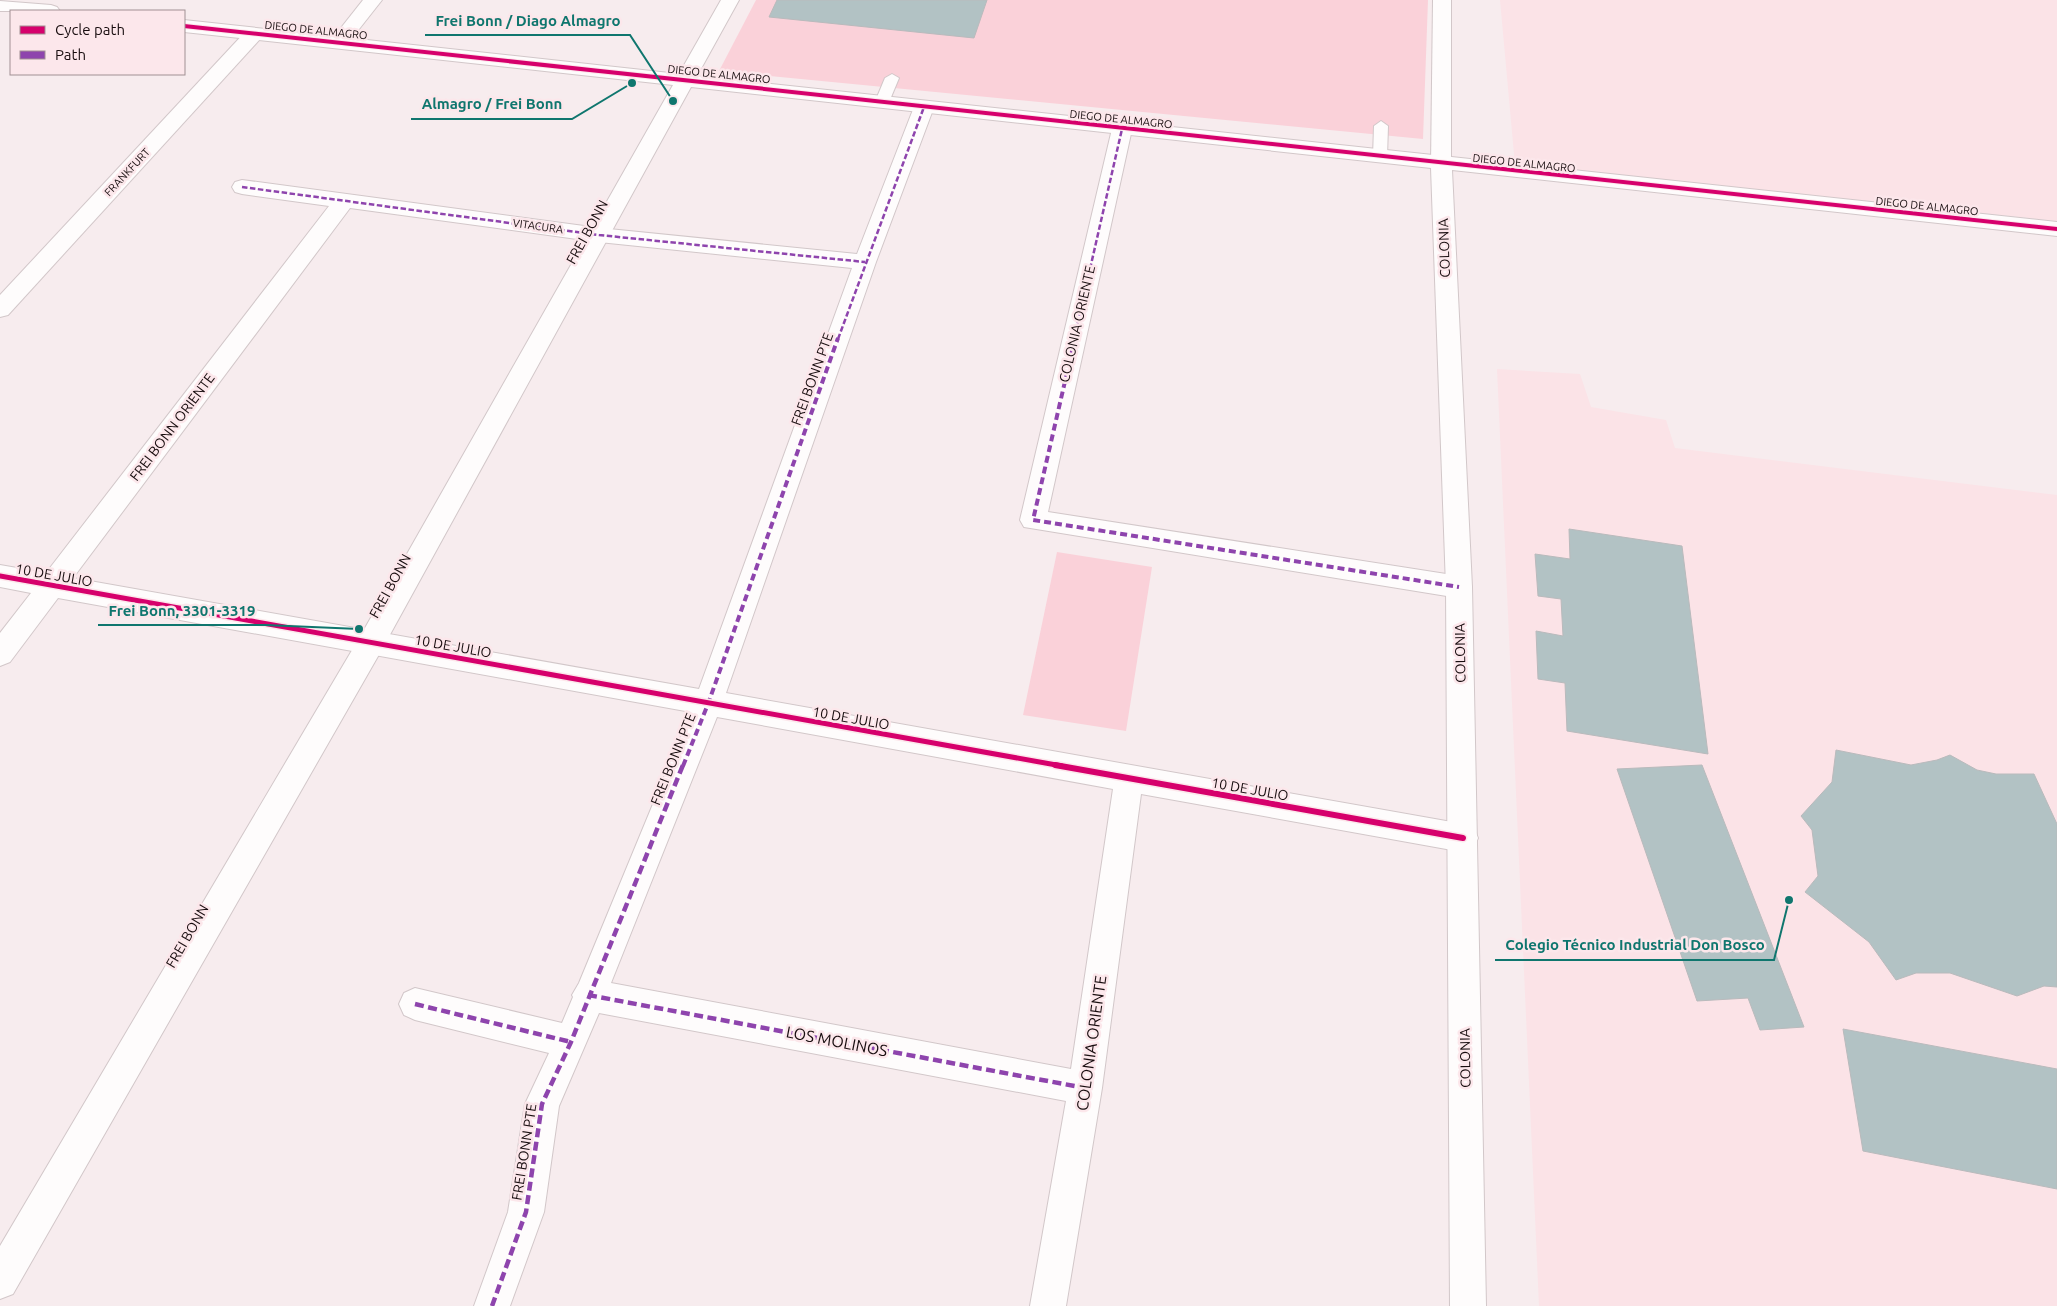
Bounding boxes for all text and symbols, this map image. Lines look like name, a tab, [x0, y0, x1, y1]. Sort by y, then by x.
callout: Frei Bonn / Diago Almagro	[425, 5, 630, 35]
legend	[10, 10, 185, 75]
text: Frei Bonn / Diago Almagro	[435, 12, 621, 29]
street label: DIEGO DE ALMAGRO	[264, 19, 368, 41]
text: Cycle path	[55, 21, 125, 38]
text: Path	[55, 46, 86, 63]
street label: DIEGO DE ALMAGRO	[667, 63, 771, 85]
callout: Almagro / Frei Bonn	[411, 89, 572, 119]
text: Almagro / Frei Bonn	[422, 95, 562, 112]
street label: DIEGO DE ALMAGRO	[1069, 108, 1173, 130]
street label: FRANKFURT	[102, 146, 152, 198]
street label: DIEGO DE ALMAGRO	[1472, 152, 1576, 174]
street label: DIEGO DE ALMAGRO	[1875, 195, 1979, 217]
street label: FREI BONN	[563, 197, 611, 267]
street label: VITACURA	[512, 217, 565, 236]
street label: COLONIA	[1435, 218, 1453, 278]
street label: COLONIA ORIENTE	[1056, 264, 1098, 384]
street label: FREI BONN PTE	[788, 330, 836, 428]
street label: FREI BONN ORIENTE	[126, 370, 218, 484]
street label: FREI BONN	[366, 551, 414, 621]
street label: 10 DE JULIO	[14, 560, 94, 590]
callout: Frei Bonn, 3301-3319	[98, 595, 265, 625]
text: Frei Bonn, 3301-3319	[109, 602, 255, 619]
street label: COLONIA	[1451, 623, 1469, 683]
street label: 10 DE JULIO	[413, 631, 493, 661]
street label: 10 DE JULIO	[811, 703, 891, 733]
street label: FREI BONN PTE	[647, 711, 699, 807]
street label: 10 DE JULIO	[1210, 774, 1290, 804]
street label: FREI BONN	[162, 901, 212, 971]
callout: Colegio Técnico Industrial Don Bosco	[1495, 930, 1774, 960]
text: Colegio Técnico Industrial Don Bosco	[1505, 936, 1765, 953]
street label: COLONIA ORIENTE	[1073, 974, 1109, 1112]
street label: LOS MOLINOS	[785, 1022, 889, 1060]
street label: COLONIA	[1456, 1028, 1474, 1088]
street label: FREI BONN PTE	[508, 1102, 540, 1202]

